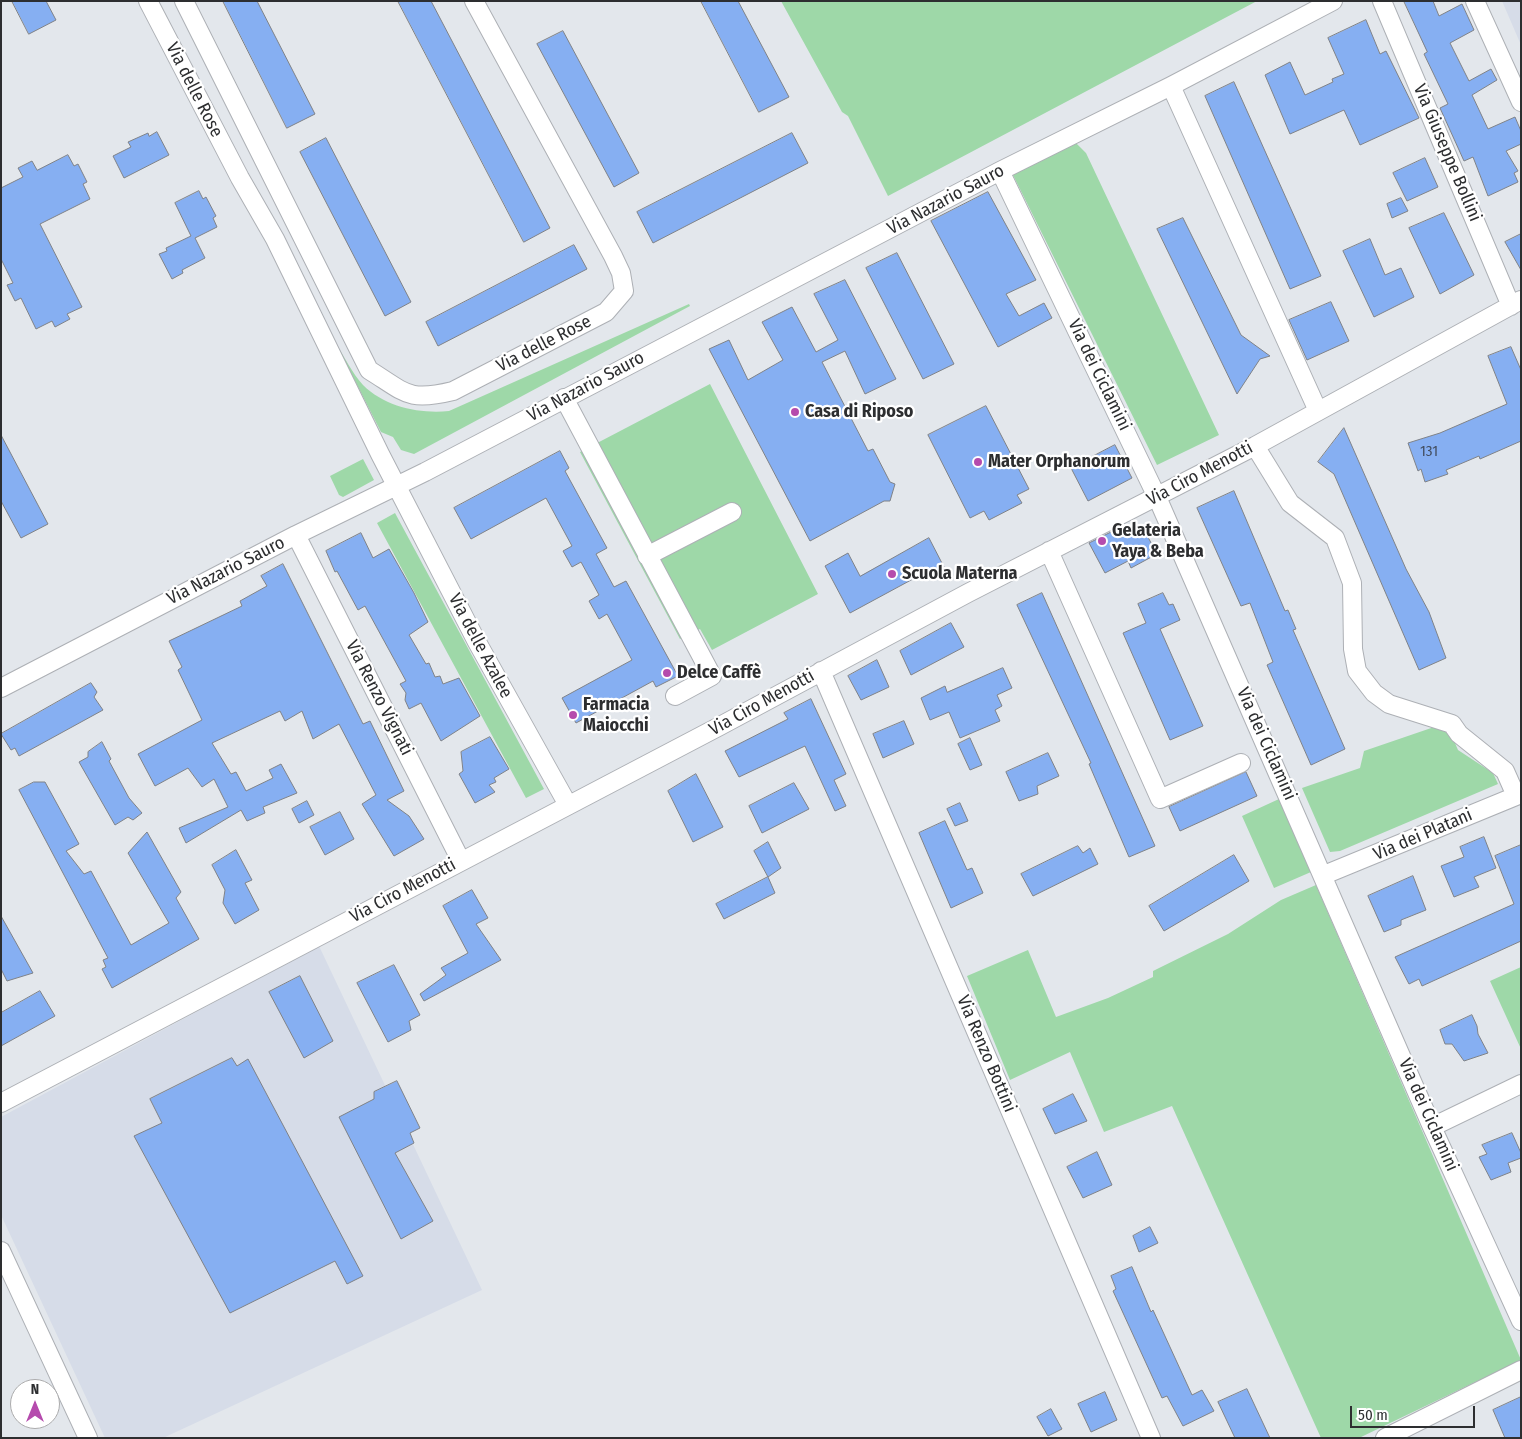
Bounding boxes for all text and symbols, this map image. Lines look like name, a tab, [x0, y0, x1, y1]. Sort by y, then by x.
street label: Via delle Rose	[161, 39, 227, 141]
street label: Via Giuseppe Bollini	[1408, 81, 1486, 225]
street label: Via Nazario Sauro	[884, 160, 1008, 240]
street label: Via delle Rose	[493, 311, 595, 377]
street label: Via dei Ciclamini	[1063, 316, 1135, 434]
street label: Via Nazario Sauro	[524, 347, 648, 427]
place label: Casa di Riposo	[805, 401, 913, 423]
marker: Casa di Riposo	[789, 406, 801, 418]
street label: Via Ciro Menotti	[1143, 437, 1257, 511]
house number: 131	[1420, 443, 1438, 461]
place label: Mater Orphanorum	[988, 451, 1130, 473]
marker: Mater Orphanorum	[972, 456, 984, 468]
place label: Gelateria Yaya & Beba	[1112, 520, 1204, 562]
street label: Via Nazario Sauro	[164, 532, 288, 610]
marker: Gelateria Yaya & Beba	[1096, 535, 1108, 547]
place label: Scuola Materna	[902, 563, 1018, 585]
marker: Scuola Materna	[886, 568, 898, 580]
street label: Via delle Azalee	[443, 590, 517, 702]
street label: Via Renzo Vignati	[341, 637, 417, 759]
place label: Delce Caffè	[677, 662, 761, 684]
street label: Via Ciro Menotti	[706, 665, 818, 741]
marker: Delce Caffè	[661, 667, 673, 679]
street label: Via dei Ciclamini	[1231, 684, 1301, 804]
place label: Farmacia Maiocchi	[583, 694, 650, 736]
marker: Farmacia Maiocchi	[567, 709, 579, 721]
street label: Via dei Platani	[1370, 804, 1476, 866]
street label: Via Ciro Menotti	[346, 854, 460, 928]
street label: Via Renzo Bottini	[952, 992, 1020, 1116]
street label: Via dei Ciclamini	[1393, 1055, 1463, 1175]
north arrow	[10, 1379, 60, 1429]
text: N	[31, 1381, 39, 1398]
scale bar	[1352, 1396, 1477, 1428]
text: 50 m	[1358, 1406, 1388, 1424]

